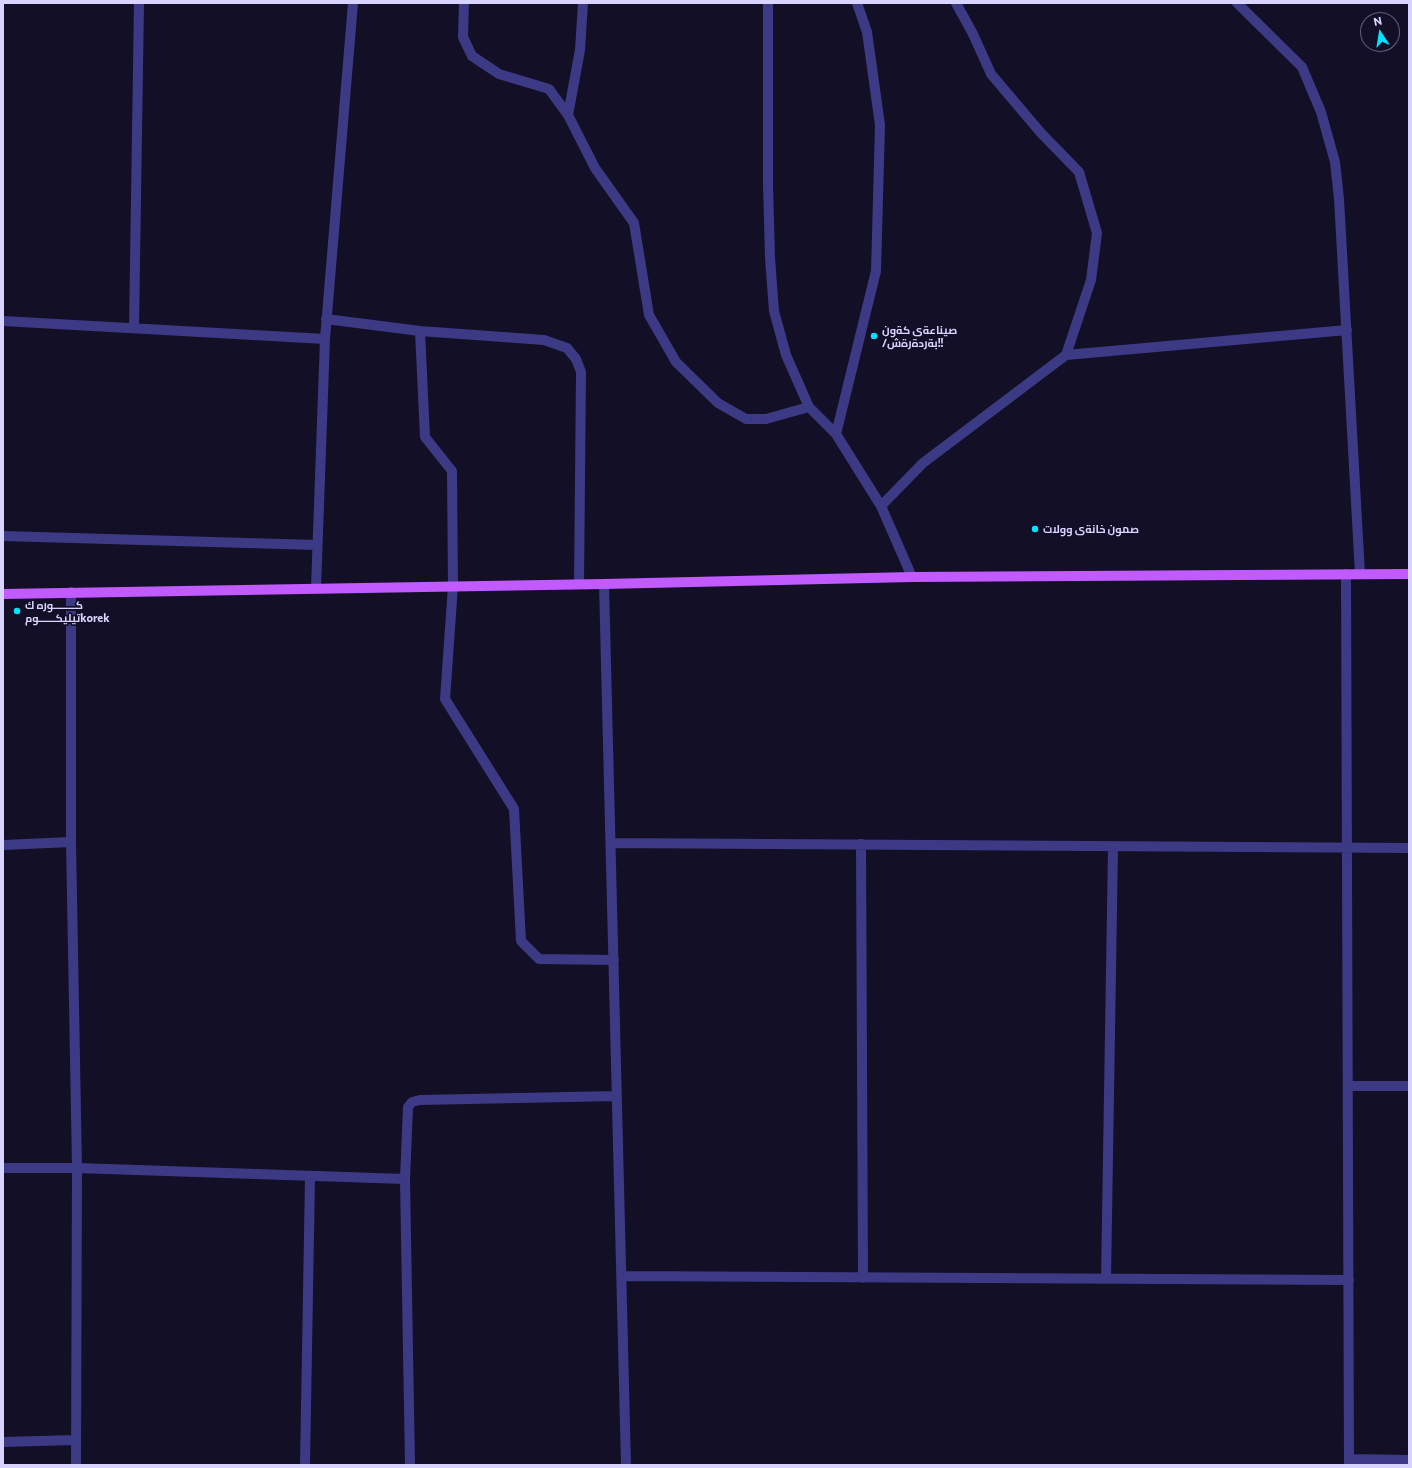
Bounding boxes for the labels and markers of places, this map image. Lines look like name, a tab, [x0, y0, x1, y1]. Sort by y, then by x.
place label: صيناعةى كةون /بةردةرةش!!	[882, 323, 957, 349]
marker: صيناعةى كةون /بةردةرةش!!	[869, 331, 879, 341]
place label: صمون خانةی وولات	[1043, 522, 1139, 536]
marker: صمون خانةی وولات	[1030, 524, 1040, 534]
place label: كــــــــوره ك تیلیكــــــومkorek	[25, 598, 109, 624]
marker: كــــــــوره ك تیلیكــــــومkorek	[12, 606, 22, 616]

